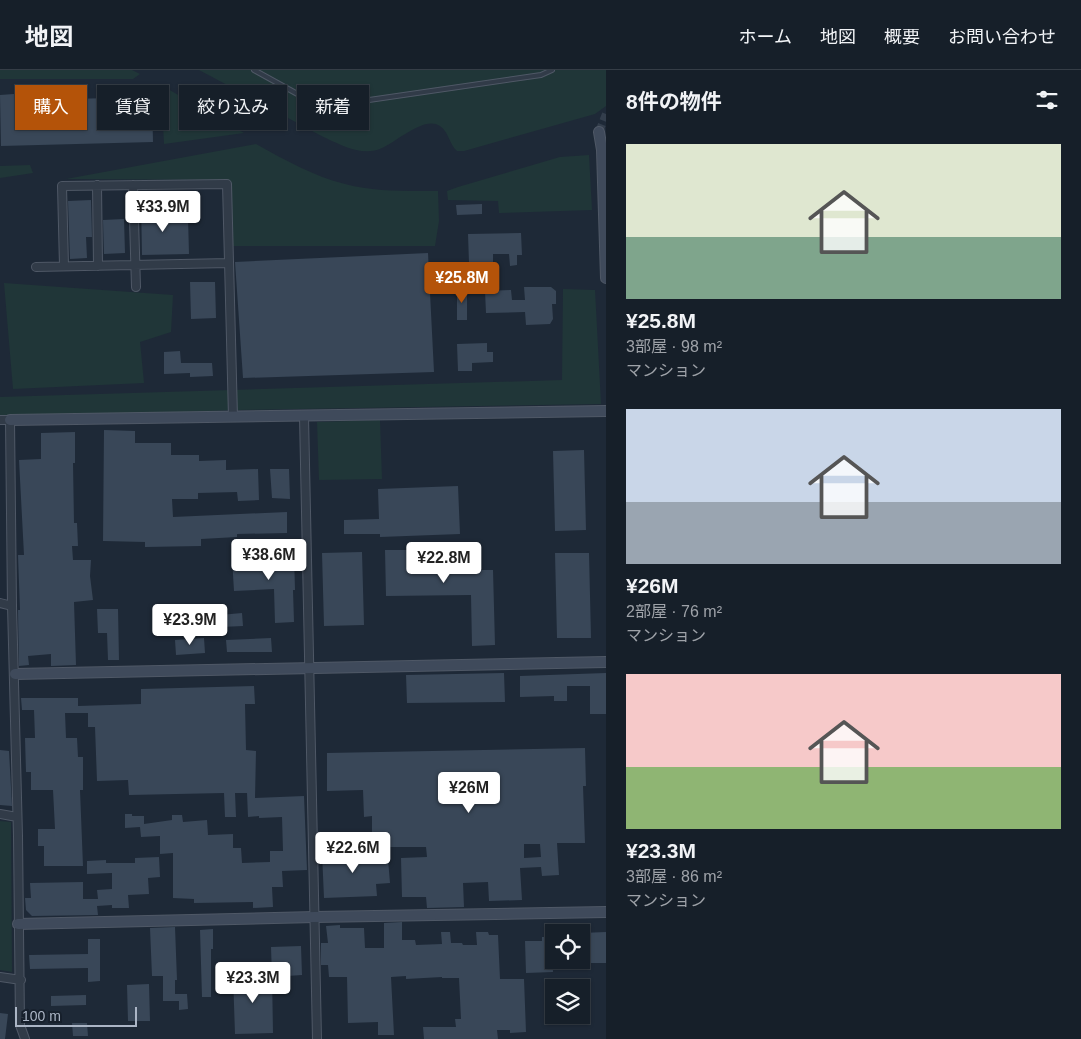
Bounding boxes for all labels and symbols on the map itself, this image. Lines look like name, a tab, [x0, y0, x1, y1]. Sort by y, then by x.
pin: ¥33.9M	[122, 190, 204, 233]
pin: ¥25.8M	[421, 262, 503, 304]
pin: ¥38.6M	[228, 538, 310, 581]
pin: ¥22.8M	[403, 542, 485, 584]
pin: ¥23.9M	[149, 604, 231, 646]
pin: ¥26M	[439, 772, 499, 814]
pin: ¥22.6M	[312, 832, 394, 874]
pin: ¥23.3M	[212, 962, 294, 1004]
scale bar	[15, 1004, 138, 1027]

